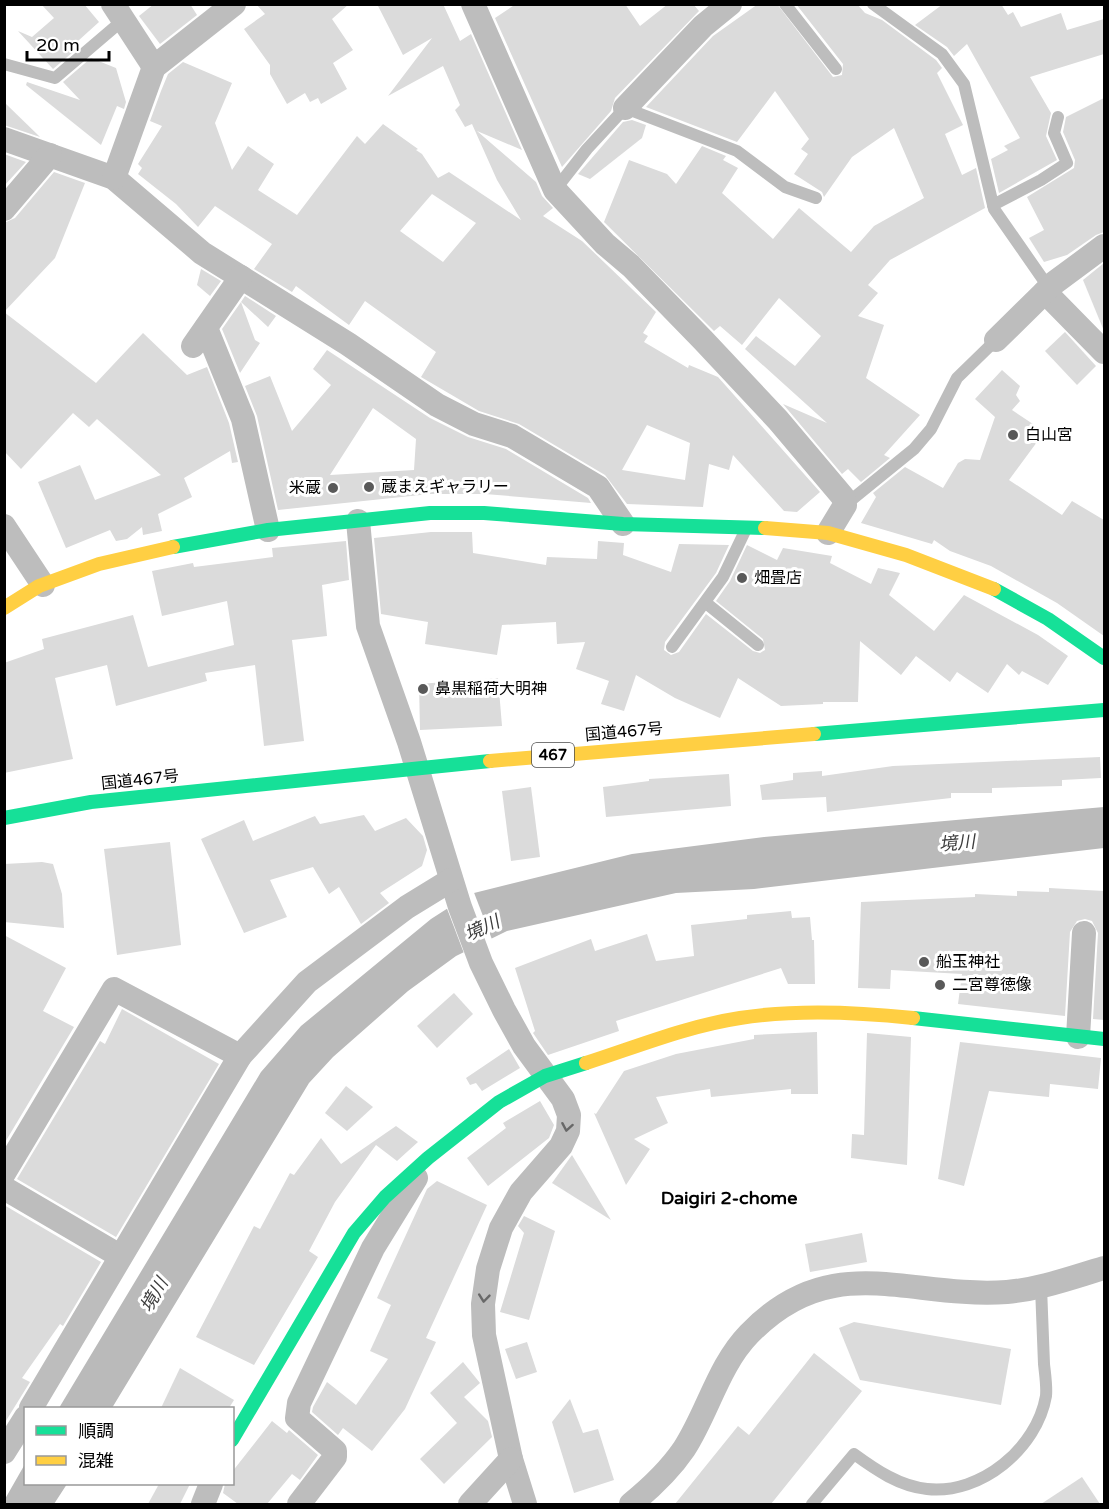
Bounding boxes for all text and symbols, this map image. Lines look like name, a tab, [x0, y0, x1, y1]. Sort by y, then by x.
scale bar	[27, 24, 110, 62]
text: 20 m	[36, 34, 80, 56]
place label: 白山宮	[1025, 425, 1073, 445]
marker: 白山宮	[1006, 428, 1020, 442]
place label: 蔵まえギャラリー	[381, 477, 509, 497]
place label: 米蔵	[289, 478, 321, 498]
marker: 蔵まえギャラリー	[362, 480, 376, 494]
marker: 米蔵	[326, 481, 340, 495]
place label: 畑畳店	[754, 568, 802, 588]
marker: 畑畳店	[735, 571, 749, 585]
place label: 鼻黒稲荷大明神	[435, 679, 547, 699]
marker: 鼻黒稲荷大明神	[416, 682, 430, 696]
street label: 国道467号	[584, 719, 664, 745]
road number: 467	[532, 743, 574, 767]
street label: 国道467号	[100, 766, 180, 794]
water label: 境川	[938, 830, 978, 856]
water label: 境川	[461, 910, 505, 946]
place label: 船玉神社	[936, 952, 1000, 972]
marker: 船玉神社	[917, 955, 931, 969]
place label: 二宮尊徳像	[952, 975, 1032, 995]
marker: 二宮尊徳像	[933, 978, 947, 992]
one-way arrow	[561, 1122, 574, 1132]
district label: Daigiri 2-chome	[661, 1187, 797, 1209]
water label: 境川	[135, 1272, 174, 1316]
one-way arrow	[478, 1294, 491, 1303]
legend	[24, 1407, 234, 1485]
text: 順調	[78, 1420, 114, 1442]
text: 混雑	[78, 1450, 114, 1472]

